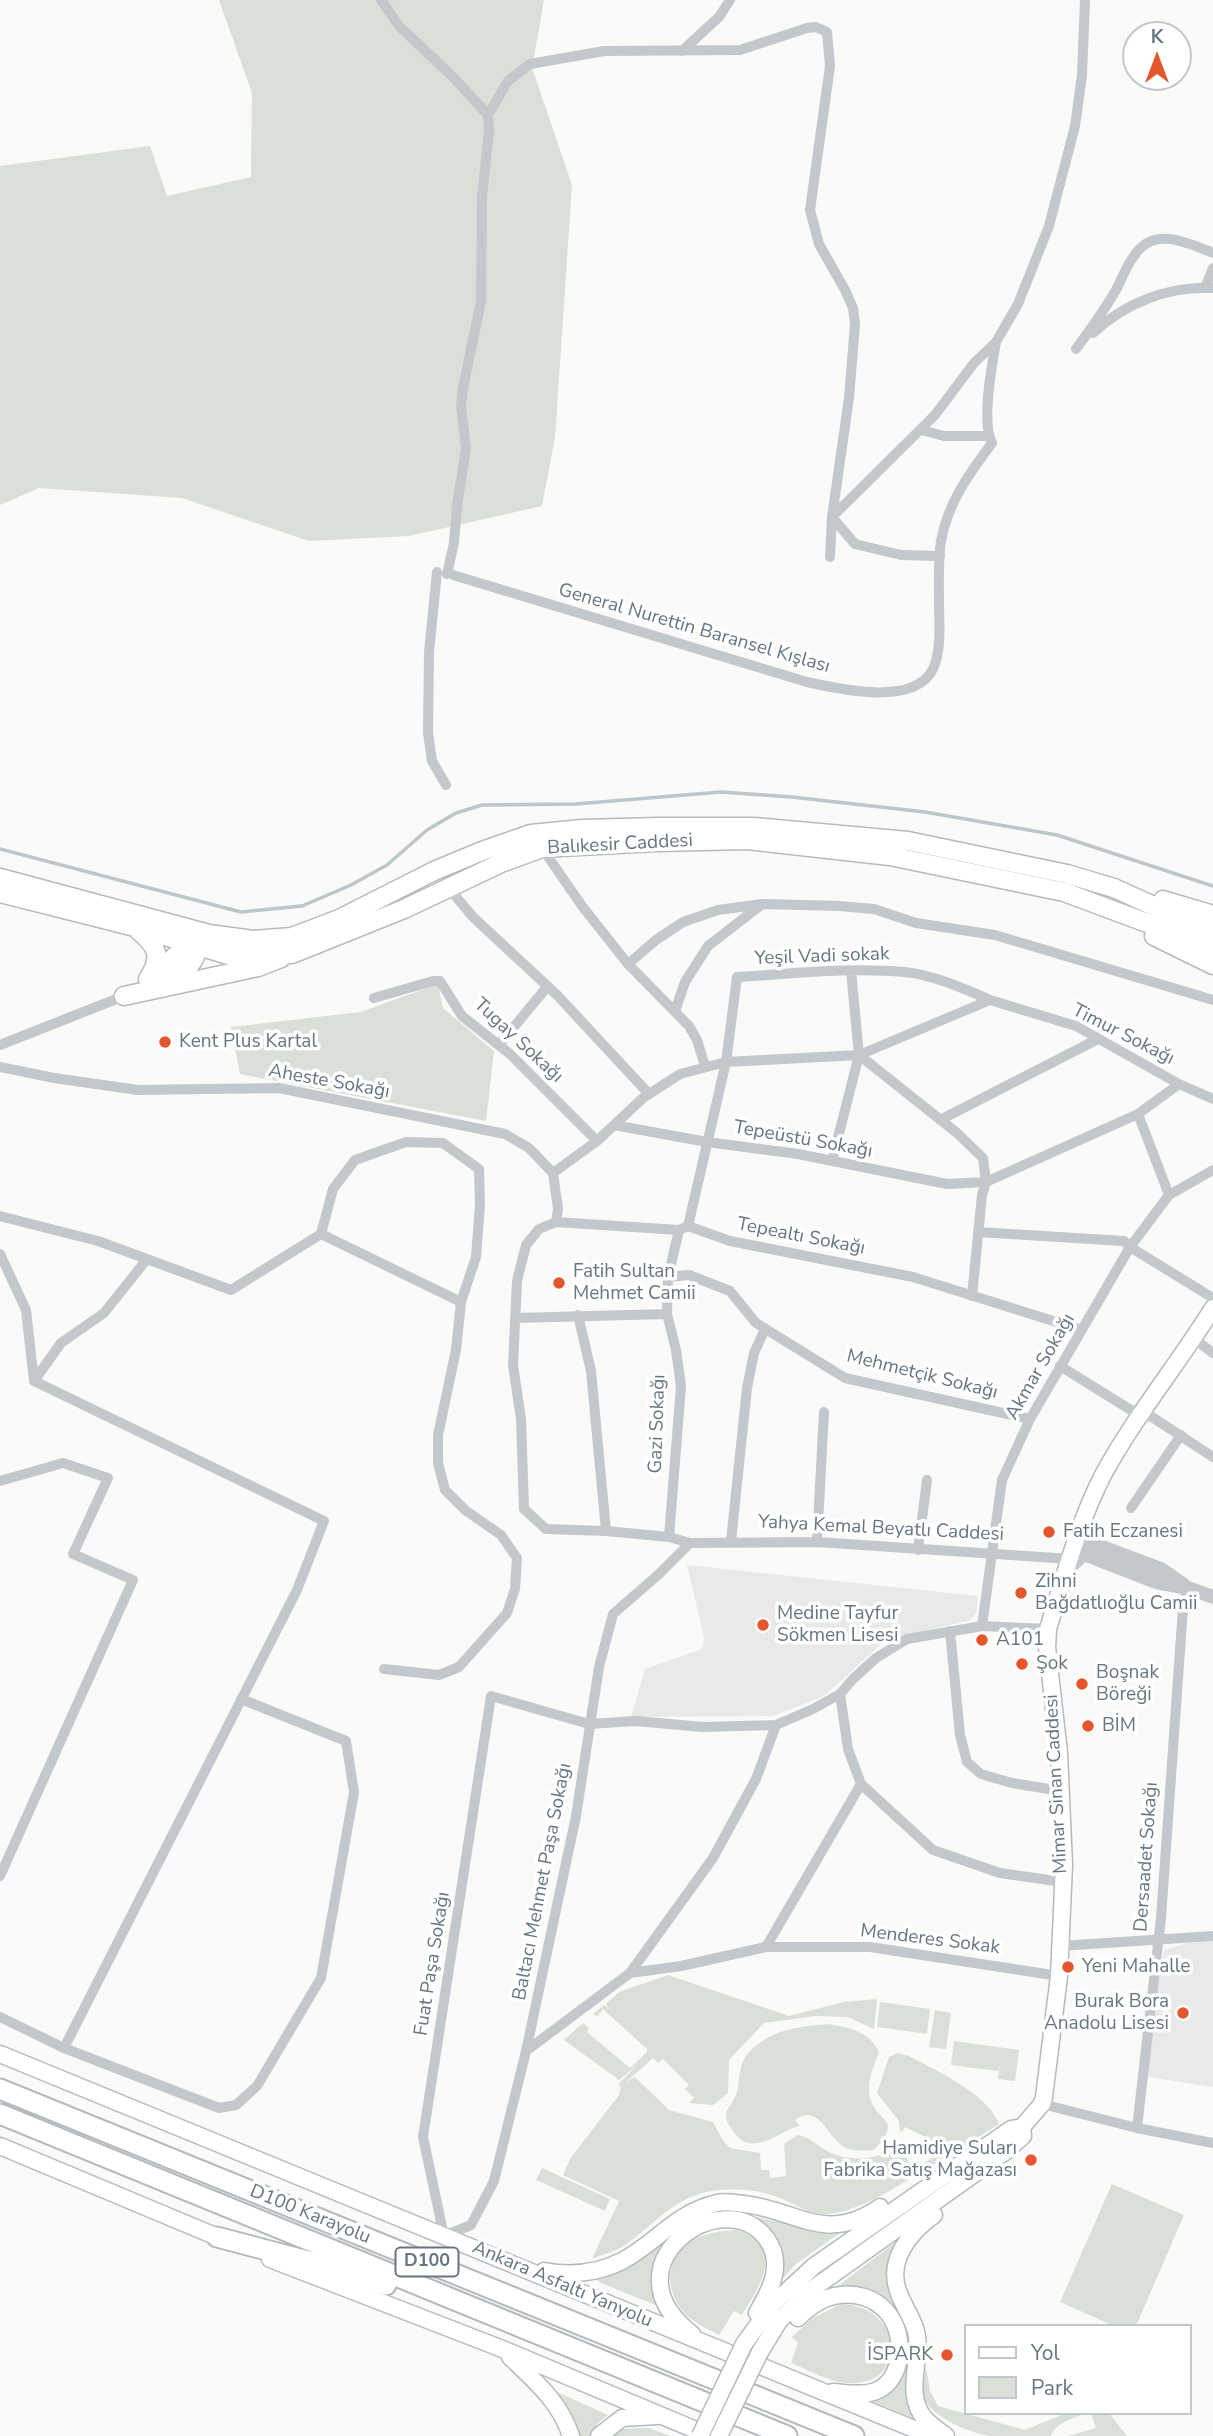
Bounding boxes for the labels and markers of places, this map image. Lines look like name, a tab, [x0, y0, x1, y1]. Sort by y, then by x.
place label: Kent Plus Kartal	[179, 1031, 317, 1053]
marker: Kent Plus Kartal	[157, 1034, 173, 1050]
place label: Fatih Sultan Mehmet Camii	[573, 1261, 696, 1305]
marker: Fatih Sultan Mehmet Camii	[551, 1275, 567, 1291]
place label: Fatih Eczanesi	[1063, 1521, 1183, 1543]
marker: Fatih Eczanesi	[1041, 1524, 1057, 1540]
place label: Zihni Bağdatlıoğlu Camii	[1035, 1571, 1197, 1615]
marker: Zihni Bağdatlıoğlu Camii	[1013, 1585, 1029, 1601]
place label: Medine Tayfur Sökmen Lisesi	[777, 1603, 898, 1647]
marker: Medine Tayfur Sökmen Lisesi	[755, 1617, 771, 1633]
place label: A101	[996, 1629, 1044, 1651]
marker: A101	[974, 1632, 990, 1648]
place label: Şok	[1036, 1653, 1068, 1675]
marker: Şok	[1014, 1656, 1030, 1672]
place label: Boşnak Böreği	[1096, 1662, 1159, 1706]
marker: Boşnak Böreği	[1074, 1676, 1090, 1692]
place label: BİM	[1102, 1715, 1136, 1737]
marker: BİM	[1080, 1718, 1096, 1734]
place label: Yeni Mahalle	[1082, 1956, 1190, 1978]
marker: Yeni Mahalle	[1060, 1959, 1076, 1975]
place label: Burak Bora Anadolu Lisesi	[1044, 1991, 1169, 2035]
marker: Burak Bora Anadolu Lisesi	[1175, 2005, 1191, 2021]
place label: Hamidiye Suları Fabrika Satış Mağazası	[824, 2138, 1017, 2182]
marker: Hamidiye Suları Fabrika Satış Mağazası	[1023, 2152, 1039, 2168]
place label: İSPARK	[867, 2344, 933, 2366]
marker: İSPARK	[939, 2347, 955, 2363]

